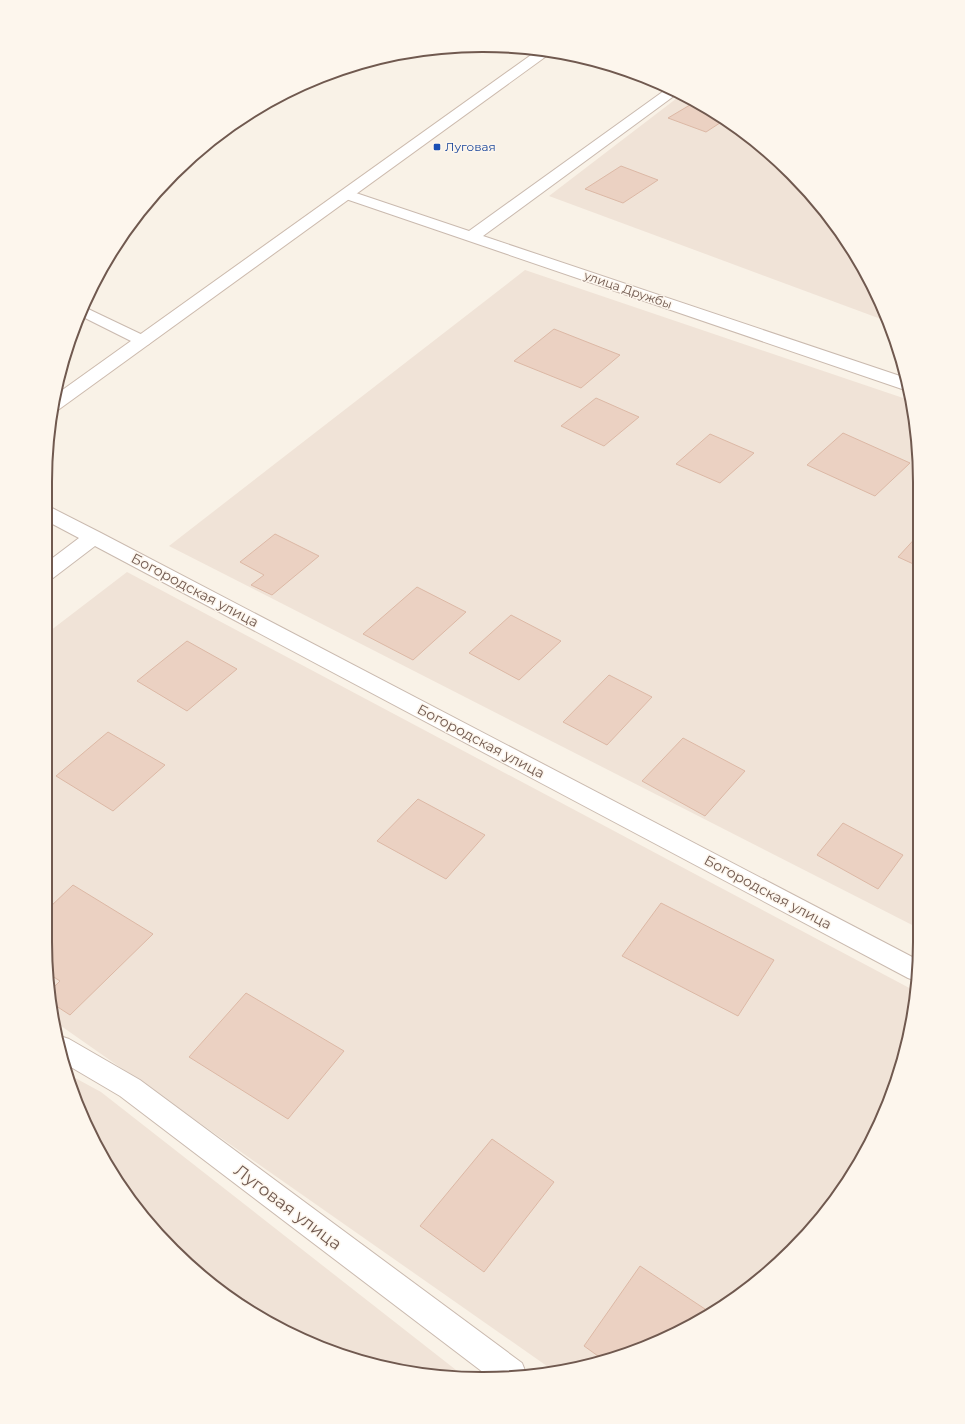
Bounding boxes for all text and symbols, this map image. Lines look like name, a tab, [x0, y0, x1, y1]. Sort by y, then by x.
place label: Луговая	[445, 139, 496, 154]
marker: Луговая	[432, 142, 442, 152]
street label: улица Дружбы	[581, 267, 674, 312]
street label: Богородская улица	[128, 549, 262, 631]
street label: Богородская улица	[414, 700, 548, 782]
street label: Богородская улица	[701, 851, 835, 933]
street label: Луговая улица	[230, 1160, 346, 1254]

